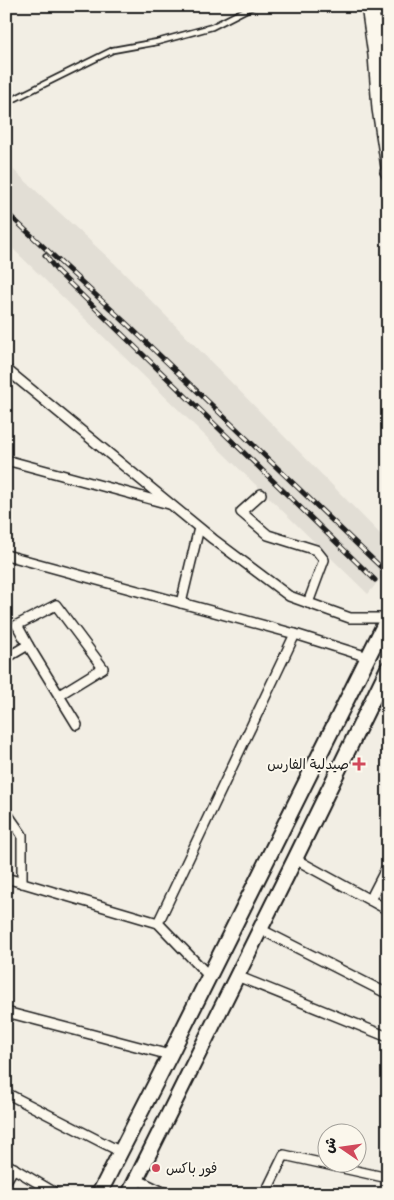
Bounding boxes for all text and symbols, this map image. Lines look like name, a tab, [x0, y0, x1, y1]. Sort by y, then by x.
place label: صيدلية الفارس	[267, 756, 349, 773]
marker: صيدلية الفارس	[353, 758, 365, 770]
north arrow	[316, 1122, 366, 1172]
text: ش	[320, 1136, 340, 1155]
place label: فور باكس	[166, 1160, 217, 1177]
marker: فور باكس	[150, 1162, 162, 1174]

